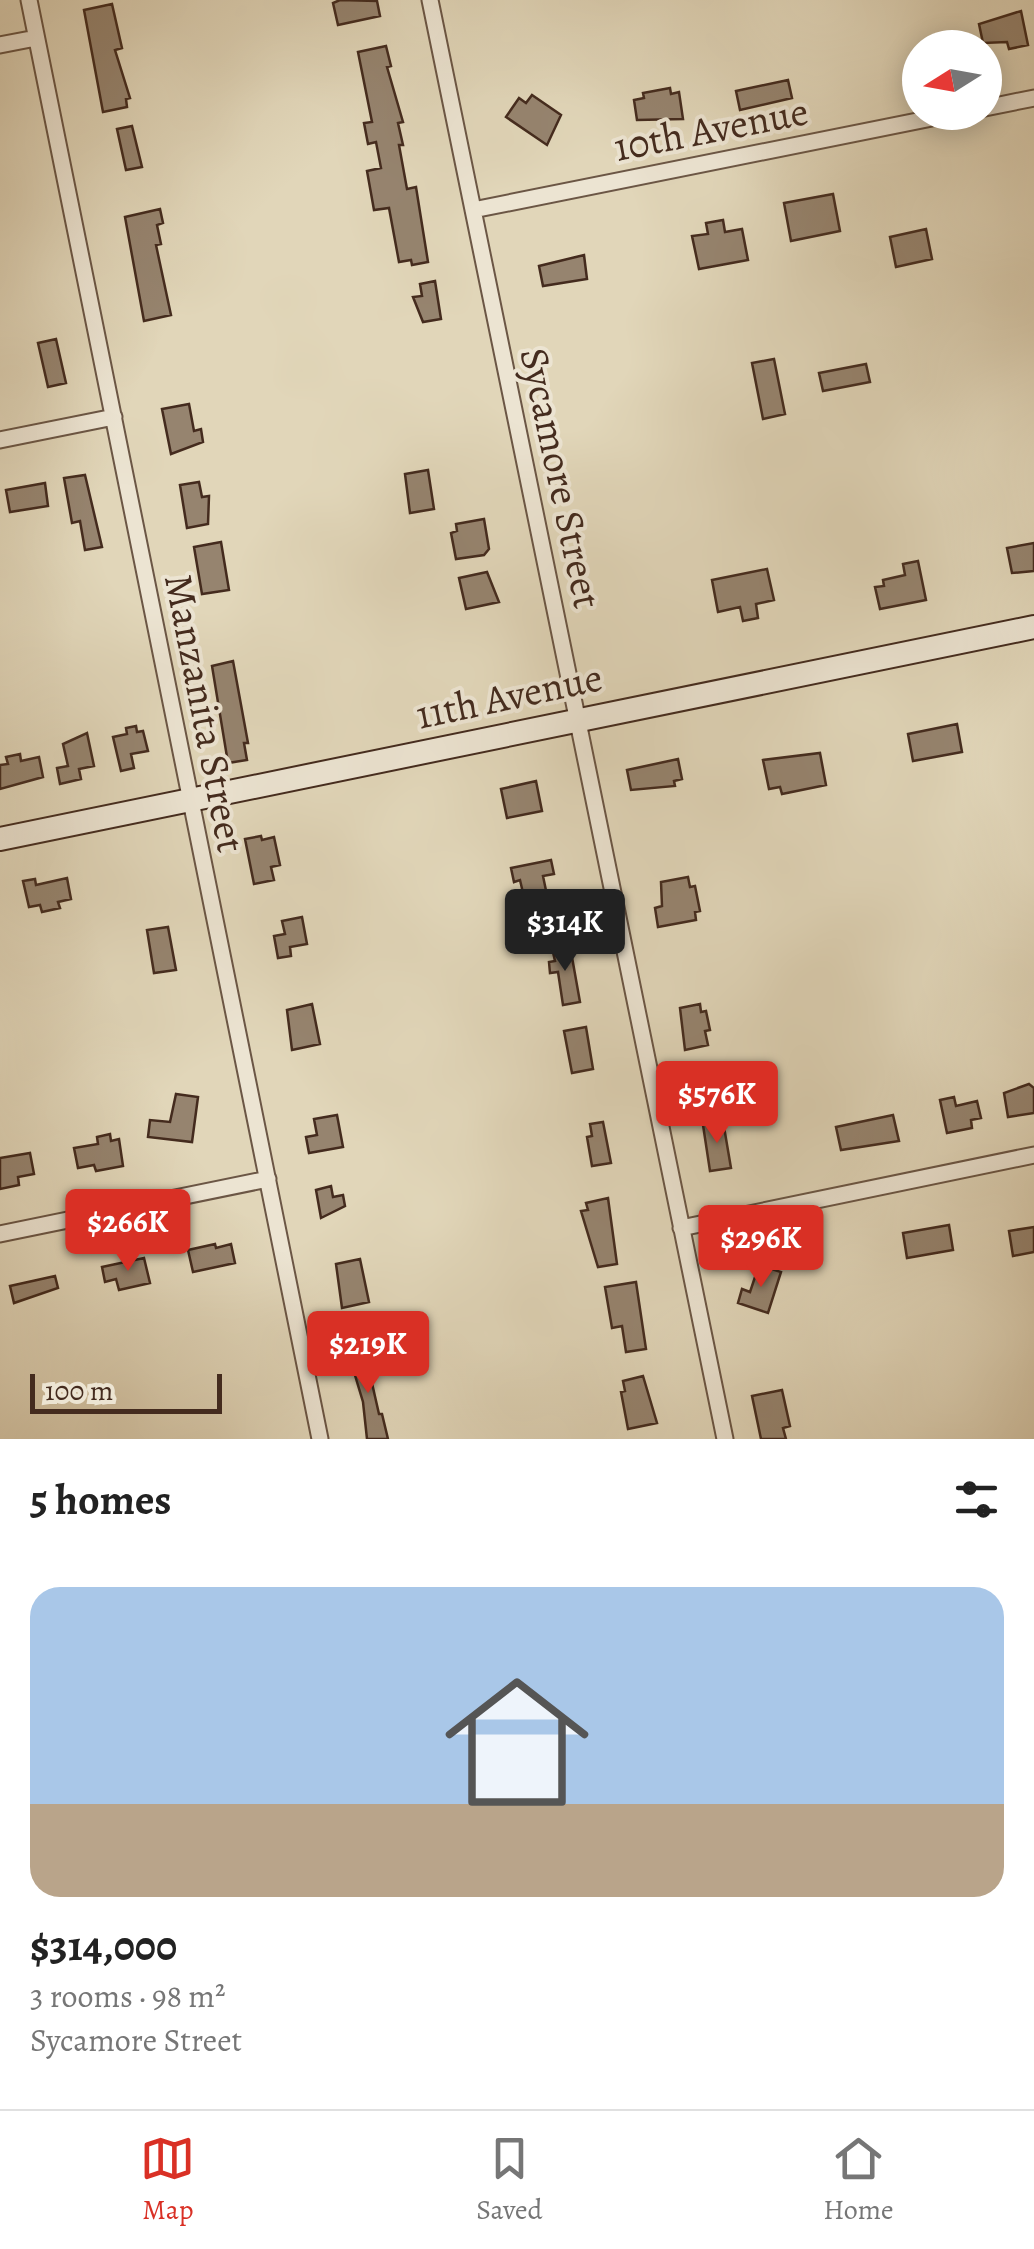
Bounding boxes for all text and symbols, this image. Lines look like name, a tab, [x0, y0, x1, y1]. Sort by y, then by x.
north arrow	[902, 30, 1002, 130]
map controls	[902, 30, 1002, 130]
street label: 10th Avenue	[609, 83, 813, 175]
street label: Sycamore Street	[507, 343, 615, 613]
street label: Manzanita Street	[151, 569, 259, 857]
street label: 11th Avenue	[411, 649, 607, 743]
pin: $314K	[495, 889, 635, 974]
text: $314K	[527, 899, 603, 943]
pin: $576K	[647, 1061, 787, 1146]
text: $576K	[678, 1071, 756, 1115]
pin: $266K	[58, 1189, 198, 1274]
text: $266K	[87, 1199, 169, 1243]
pin: $296K	[691, 1205, 831, 1290]
text: $296K	[720, 1215, 802, 1259]
pin: $219K	[298, 1311, 438, 1396]
text: $219K	[329, 1321, 407, 1365]
scale bar	[30, 1369, 222, 1414]
text: 100 m	[45, 1372, 113, 1410]
text: 5 homes	[30, 1471, 171, 1528]
icon: filters	[949, 1472, 1004, 1527]
icon: home	[427, 1652, 607, 1832]
text: $314,000	[30, 1917, 177, 1974]
text: 3 rooms · 98 m²	[30, 1974, 226, 2018]
text: Sycamore Street	[30, 2018, 242, 2062]
tab: Map	[140, 2131, 195, 2229]
tab: Saved	[476, 2131, 543, 2229]
tab: Home	[823, 2131, 894, 2229]

